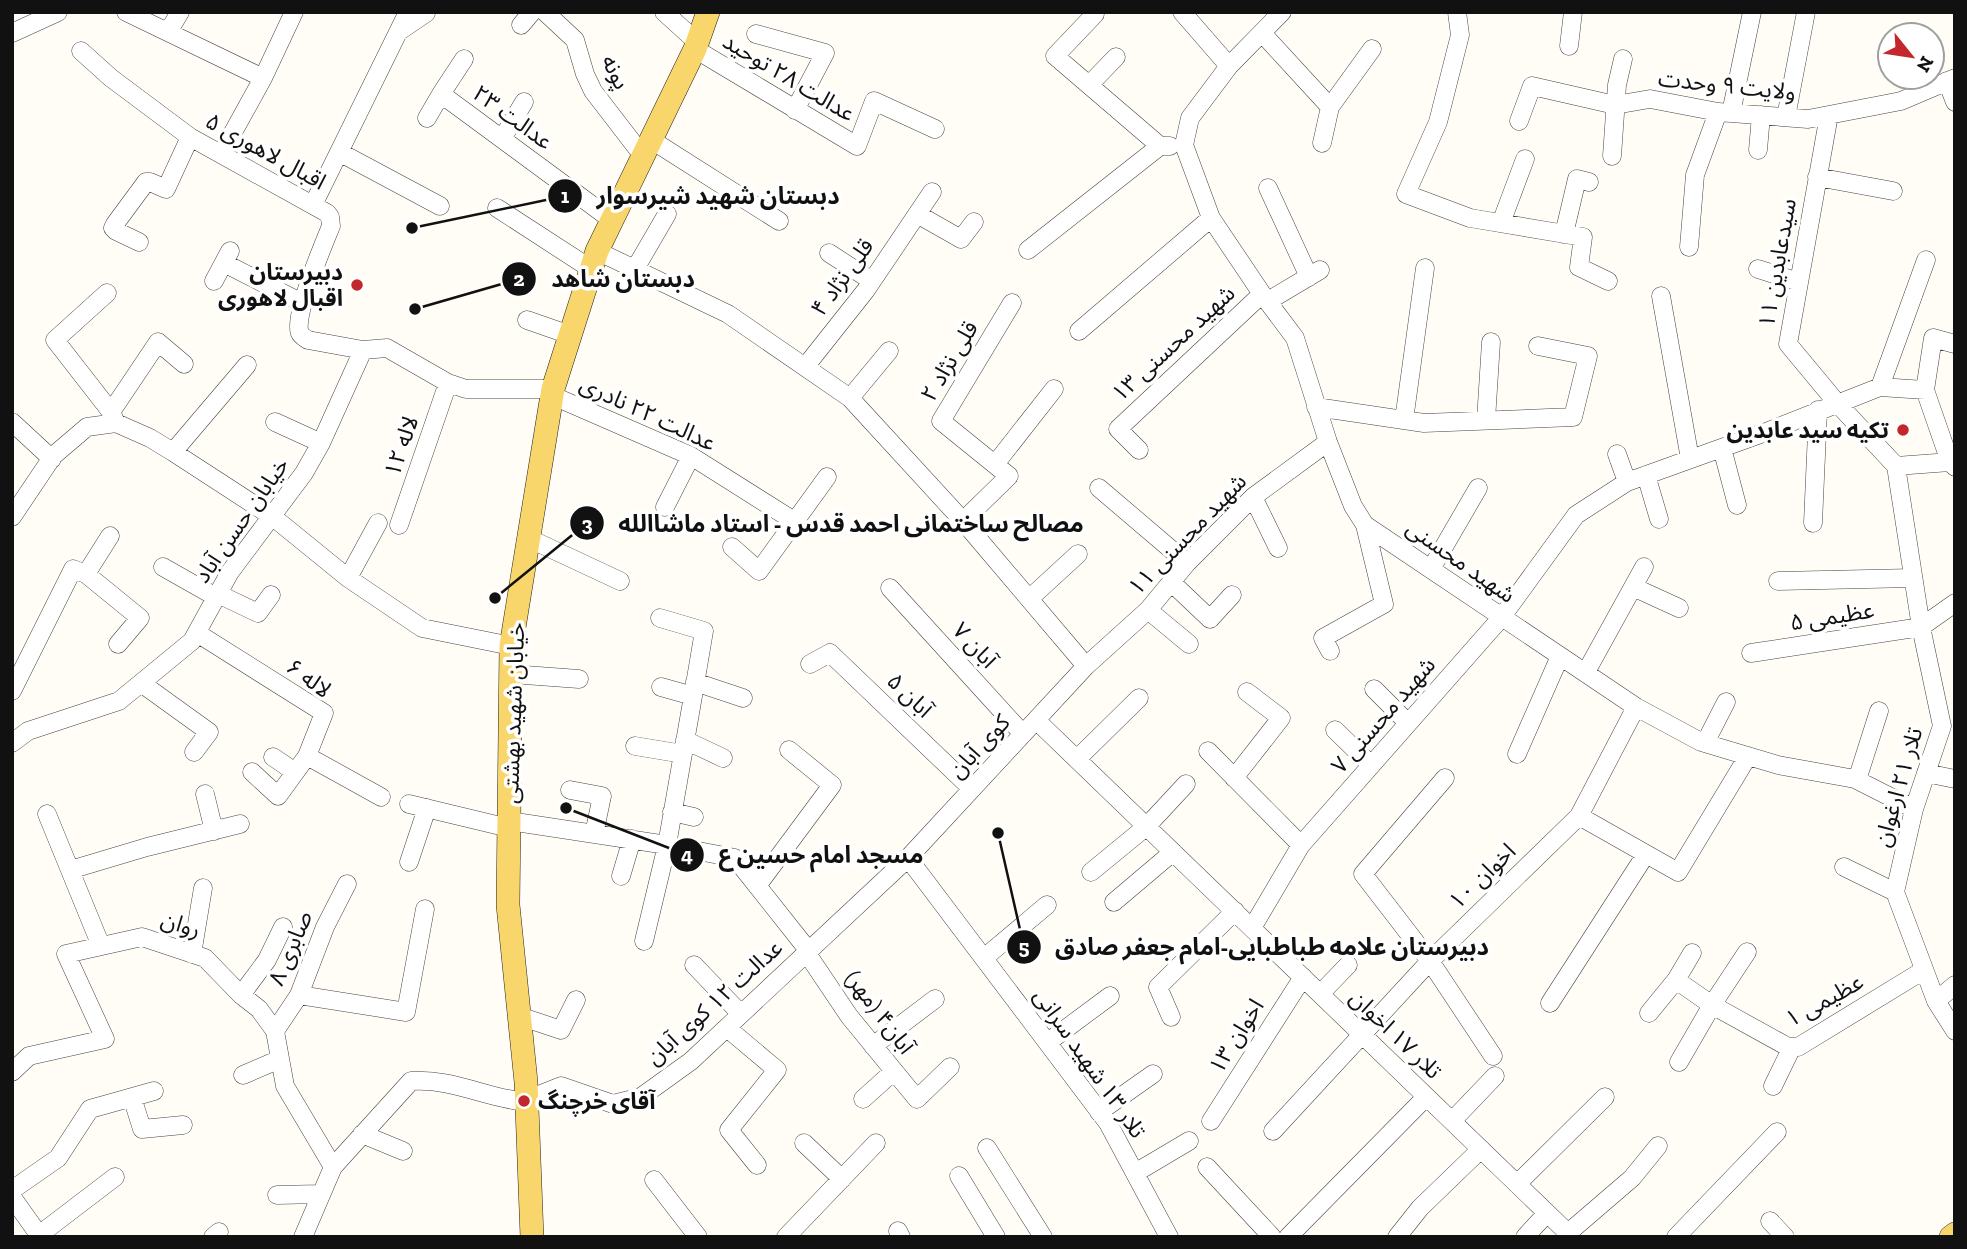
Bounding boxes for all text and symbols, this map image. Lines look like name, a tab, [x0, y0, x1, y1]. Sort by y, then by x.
north arrow	[1876, 21, 1946, 91]
street label: عدالت ۲۸ توحید	[718, 27, 860, 127]
street label: پونه	[595, 50, 636, 94]
text: N	[1912, 52, 1939, 76]
street label: ولایت ۹ وحدت	[1657, 64, 1797, 106]
street label: عدالت ۲۳	[468, 79, 558, 155]
street label: اقبال لاهوری ۵	[201, 106, 331, 196]
callout: دبستان شهید شیرسوار	[548, 173, 854, 218]
text: دبستان شهید شیرسوار	[595, 181, 840, 210]
text: 1	[561, 183, 570, 208]
street label: سیدعابدین ۱۱	[1752, 196, 1802, 330]
street label: قلی نژاد ۴	[805, 233, 879, 321]
callout: دبستان شاهد	[502, 256, 709, 301]
place label: دبیرستان اقبال لاهوری	[218, 258, 343, 312]
text: دبستان شاهد	[551, 264, 695, 293]
text: 2	[513, 266, 525, 291]
marker: دبیرستان اقبال لاهوری	[349, 277, 365, 293]
street label: شهید محسنی ۱۳	[1106, 279, 1240, 407]
street label: قلی نژاد ۲	[914, 316, 984, 406]
street label: عدالت ۲۲ نادری	[575, 369, 721, 457]
street label: لاله ۱۲	[378, 412, 424, 480]
place label: تکیه سید عابدین	[1727, 416, 1889, 444]
marker: تکیه سید عابدین	[1895, 422, 1911, 438]
street label: خیابان حسن آباد	[187, 452, 295, 588]
street label: شهید محسنی ۱۱	[1122, 467, 1252, 601]
callout: مصالح ساختمانی احمد قدس - استاد ماشاالله	[569, 501, 1098, 546]
text: مصالح ساختمانی احمد قدس - استاد ماشاالله	[618, 509, 1084, 542]
text: 3	[581, 511, 593, 536]
street label: شهید محسنی	[1401, 513, 1521, 609]
street label: عظیمی ۵	[1788, 596, 1876, 636]
street label: آبان ۷	[947, 616, 1004, 675]
street label: خیابان شهید بهشتی	[496, 622, 530, 804]
street label: شهید محسنی ۷	[1325, 651, 1441, 779]
street label: لاله ۶	[281, 652, 337, 704]
street label: آبان ۵	[881, 667, 940, 724]
street label: کوی آبان	[942, 708, 1016, 784]
street label: تلار ۲۱ ارغوان	[1868, 724, 1928, 850]
callout: مسجد امام حسین ع	[669, 832, 937, 877]
street label: اخوان ۱۰	[1443, 837, 1521, 915]
text: مسجد امام حسین ع	[719, 840, 923, 873]
text: 4	[681, 842, 693, 867]
street label: روان	[158, 905, 204, 943]
street label: صابری ۸	[262, 906, 318, 990]
callout: دبیرستان علامه طباطبایی-امام جعفر صادق	[1006, 924, 1503, 969]
text: دبیرستان علامه طباطبایی-امام جعفر صادق	[1055, 932, 1489, 965]
street label: عدالت ۱۲ کوی آبان	[640, 933, 788, 1071]
text: 5	[1019, 934, 1030, 959]
street label: آبان۴ (مهر)	[839, 964, 921, 1061]
street label: عظیمی ۱	[1780, 967, 1868, 1033]
street label: تلار ۱۳ شهید سرانی	[1028, 983, 1152, 1144]
street label: تلار ۱۷ اخوان	[1344, 983, 1448, 1085]
street label: اخوان ۱۳	[1202, 994, 1270, 1078]
place label: آقای خرچنگ	[538, 1087, 656, 1117]
marker: آقای خرچنگ	[516, 1093, 532, 1109]

